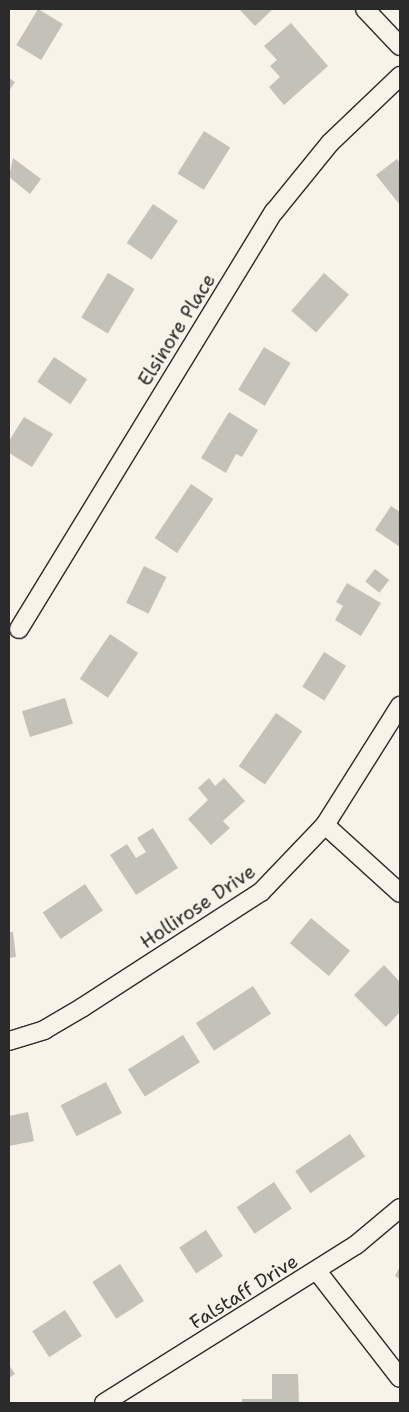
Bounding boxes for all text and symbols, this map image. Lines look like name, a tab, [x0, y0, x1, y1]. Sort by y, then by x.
street label: Elsinore Place	[133, 270, 221, 390]
street label: Hollirose Drive	[136, 860, 260, 954]
street label: Falstaff Drive	[186, 1250, 302, 1334]

